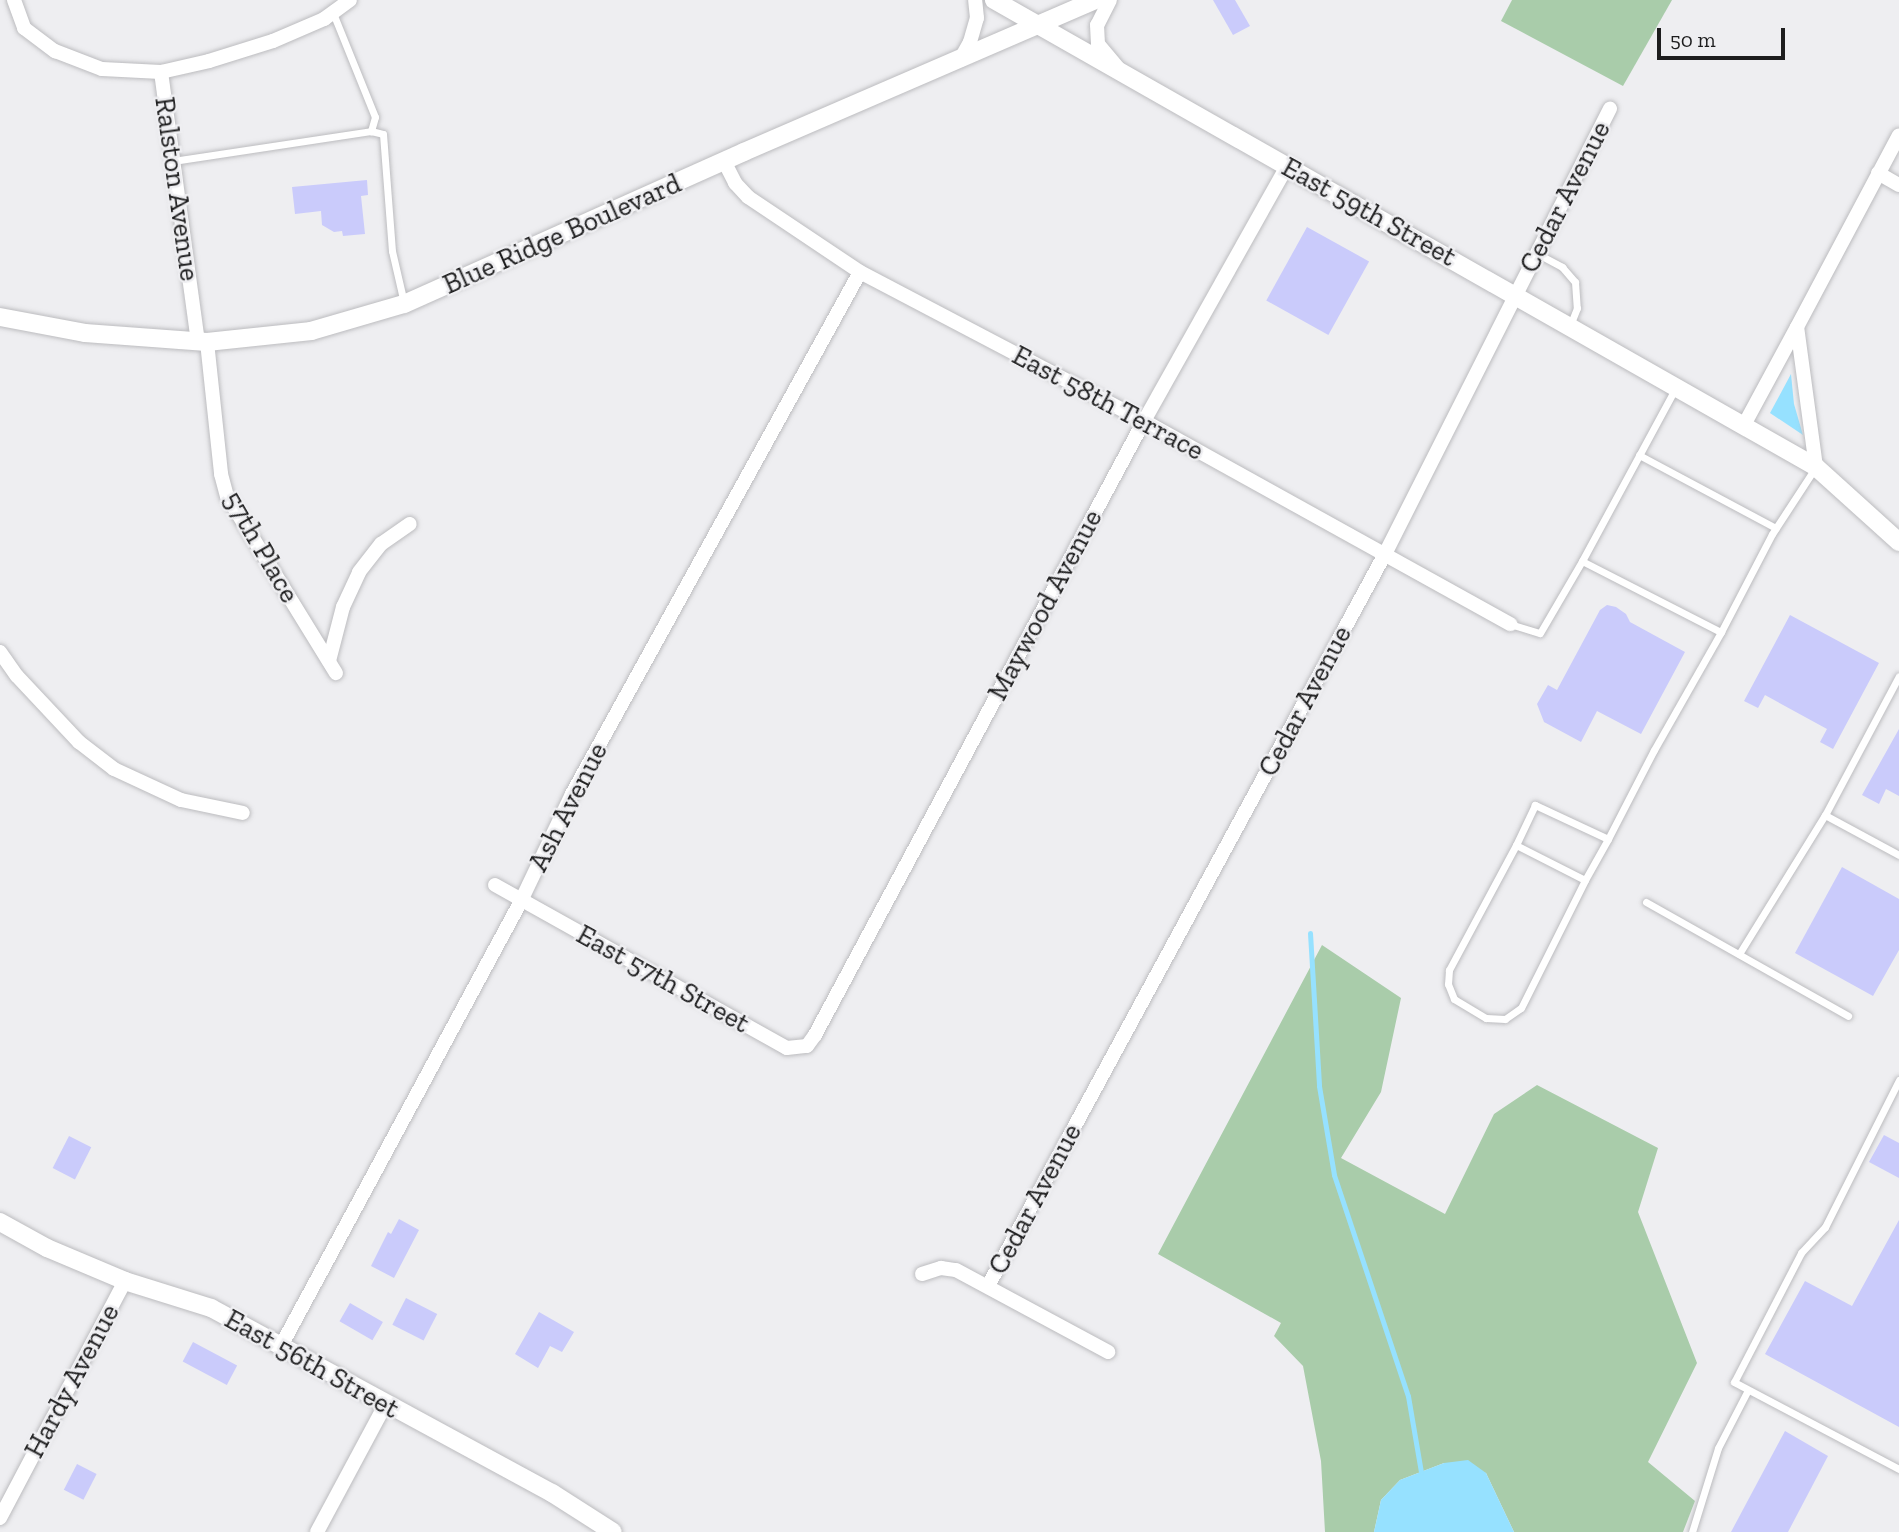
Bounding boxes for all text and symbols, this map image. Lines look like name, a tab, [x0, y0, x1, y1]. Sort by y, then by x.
scale bar	[1661, 14, 1789, 58]
text: 50 m	[1670, 27, 1716, 52]
street label: Ralston Avenue	[147, 94, 207, 284]
street label: Cedar Avenue	[1512, 115, 1618, 279]
street label: East 59th Street	[1276, 150, 1462, 274]
street label: Blue Ridge Boulevard	[438, 166, 686, 302]
street label: East 58th Terrace	[1006, 338, 1210, 468]
street label: 57th Place	[216, 485, 306, 609]
street label: Maywood Avenue	[980, 504, 1110, 706]
street label: Cedar Avenue	[1251, 619, 1359, 783]
street label: Ash Avenue	[521, 736, 615, 878]
street label: East 57th Street	[571, 918, 755, 1040]
street label: Cedar Avenue	[981, 1117, 1089, 1281]
street label: Hardy Avenue	[17, 1298, 127, 1464]
street label: East 56th Street	[219, 1302, 405, 1426]

